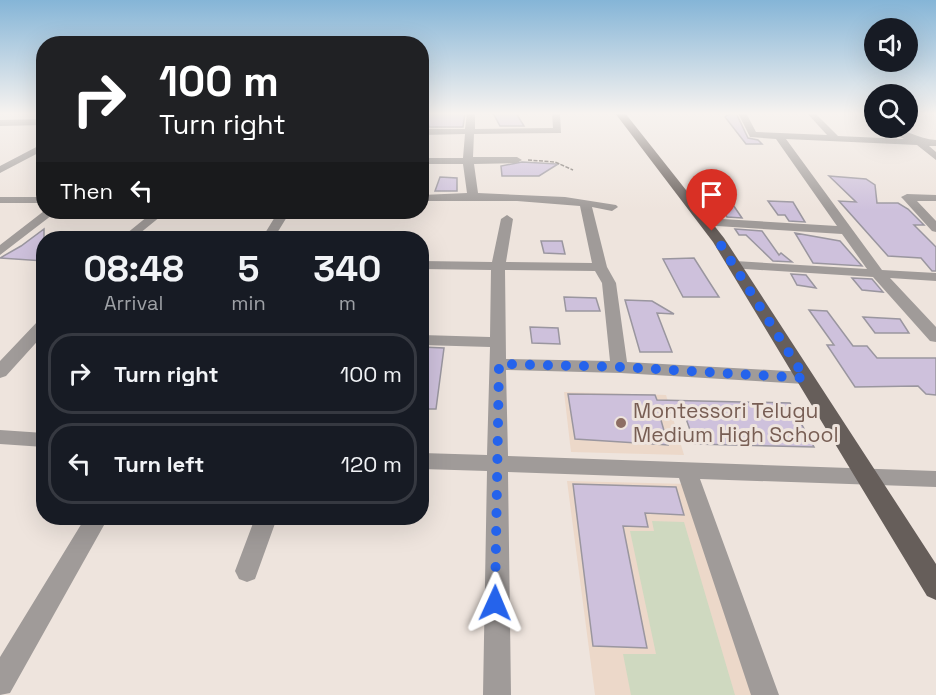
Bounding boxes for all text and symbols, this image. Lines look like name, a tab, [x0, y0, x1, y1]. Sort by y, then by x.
map controls	[864, 18, 918, 138]
button: sound	[864, 18, 918, 72]
text: 100 m	[159, 55, 279, 108]
icon: right	[60, 60, 138, 138]
button: search	[864, 84, 918, 138]
text: Turn right	[159, 107, 286, 142]
pin	[686, 169, 737, 231]
icon: left	[125, 174, 158, 207]
text: Then	[60, 177, 113, 205]
icon: arrive	[695, 178, 728, 211]
text: 08:48	[84, 246, 184, 292]
text: 5	[238, 246, 259, 292]
text: 340	[313, 246, 381, 292]
text: Arrival	[104, 290, 163, 316]
text: min	[231, 290, 266, 316]
text: m	[339, 290, 356, 316]
icon: right	[63, 357, 96, 390]
text: Turn right	[114, 360, 219, 388]
text: 100 m	[340, 360, 402, 388]
place label: Montessori Telugu Medium High School	[633, 397, 839, 448]
marker: Montessori Telugu Medium High School	[614, 416, 628, 430]
icon: left	[63, 447, 96, 480]
text: Turn left	[114, 450, 204, 478]
text: 120 m	[341, 450, 402, 478]
position arrow	[463, 571, 527, 635]

